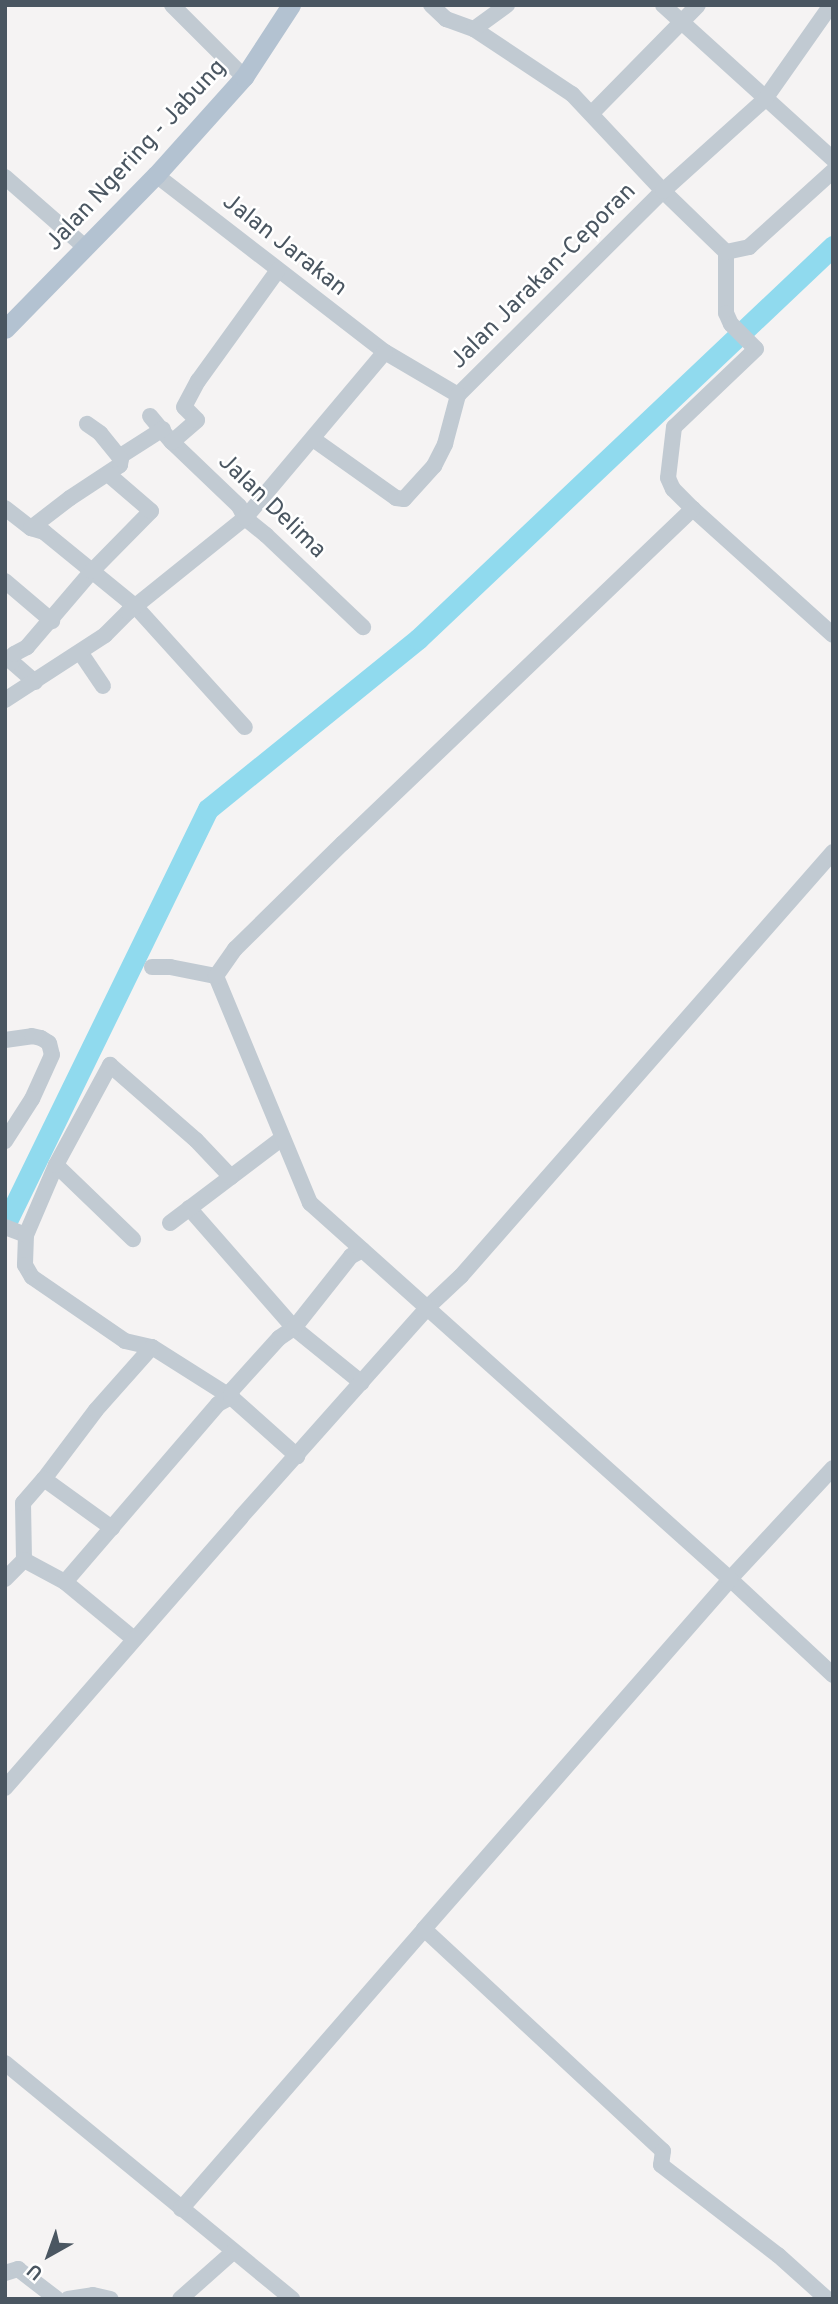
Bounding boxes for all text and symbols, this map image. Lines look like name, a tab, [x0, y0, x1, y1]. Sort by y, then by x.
street label: Jalan Ngering - Jabung	[41, 54, 233, 258]
street label: Jalan Jarakan-Ceporan	[445, 178, 643, 376]
street label: Jalan Jarakan	[216, 188, 352, 304]
street label: Jalan Delima	[211, 449, 331, 565]
north arrow	[14, 2220, 84, 2290]
text: U	[23, 2258, 48, 2285]

